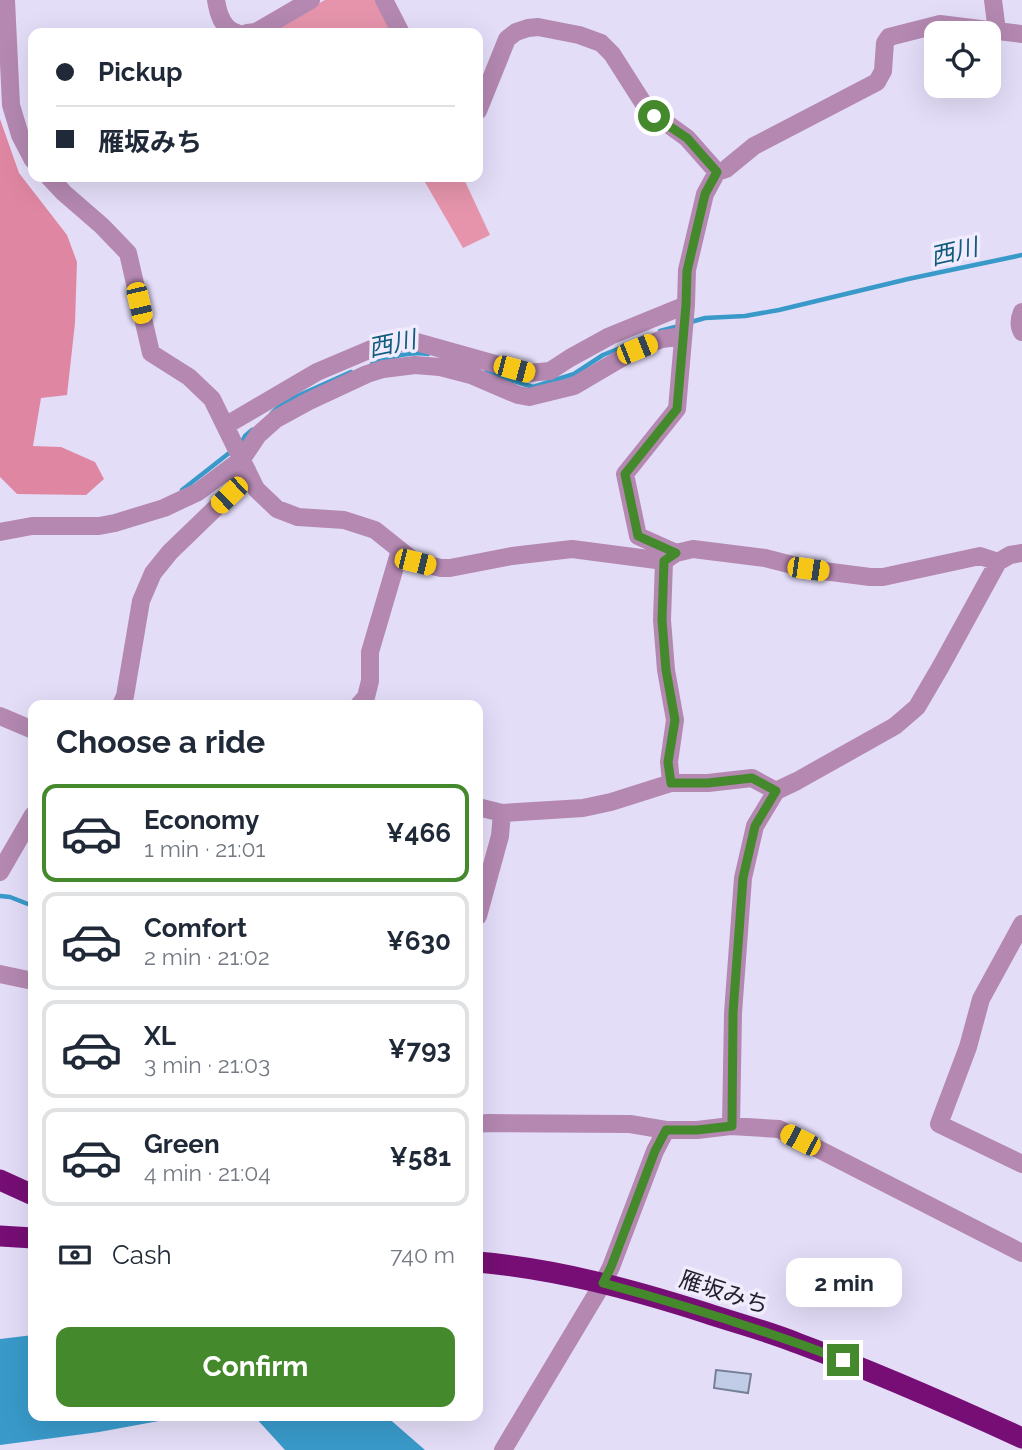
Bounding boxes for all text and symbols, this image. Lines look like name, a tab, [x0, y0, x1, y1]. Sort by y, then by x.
map controls	[924, 21, 1001, 98]
button: locate	[924, 21, 1001, 98]
text: Pickup	[98, 57, 183, 87]
route start	[638, 100, 670, 132]
text: 雁坂みち	[98, 127, 202, 157]
water label: 西川	[927, 231, 983, 271]
car	[125, 280, 154, 326]
water label: 西川	[365, 324, 421, 363]
car	[614, 331, 661, 367]
car	[491, 353, 538, 385]
car	[207, 473, 252, 517]
car	[393, 547, 438, 577]
car	[786, 556, 831, 582]
text: Choose a ride	[56, 723, 265, 760]
icon: car	[60, 802, 123, 865]
text: Economy	[144, 805, 259, 835]
text: ¥466	[386, 818, 451, 848]
text: 1 min · 21:01	[144, 835, 265, 862]
icon: car	[60, 910, 123, 973]
text: Comfort	[144, 913, 247, 943]
text: ¥630	[386, 926, 451, 956]
text: 2 min · 21:02	[144, 943, 270, 970]
icon: car	[60, 1018, 123, 1081]
text: XL	[144, 1021, 176, 1051]
text: ¥793	[388, 1034, 451, 1064]
text: 3 min · 21:03	[144, 1051, 270, 1078]
car	[777, 1121, 824, 1159]
icon: car	[60, 1126, 123, 1189]
text: Green	[144, 1129, 220, 1159]
text: ¥581	[390, 1142, 451, 1172]
text: 4 min · 21:04	[144, 1159, 271, 1186]
icon: cash	[56, 1236, 94, 1274]
text: Cash	[112, 1240, 172, 1270]
text: 740 m	[390, 1241, 455, 1268]
callout: 2 min	[785, 1258, 901, 1308]
street label: 雁坂みち	[676, 1264, 772, 1319]
text: 2 min	[814, 1269, 874, 1296]
button: Confirm	[56, 1327, 455, 1407]
route end	[827, 1344, 859, 1376]

